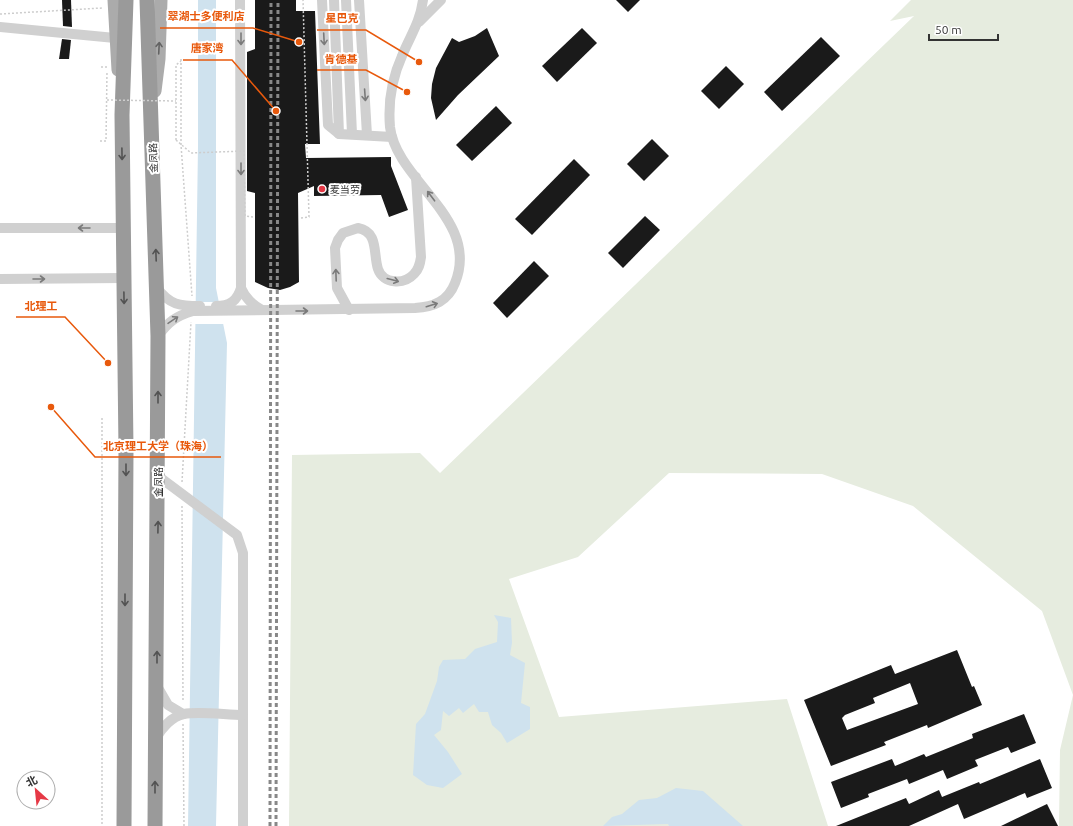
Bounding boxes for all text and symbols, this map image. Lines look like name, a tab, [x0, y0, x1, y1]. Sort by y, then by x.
callout: 翠湖士多便利店	[160, 5, 253, 28]
callout: 星巴克	[317, 7, 366, 30]
text: 翠湖士多便利店	[168, 10, 245, 22]
text: 星巴克	[326, 12, 359, 24]
scale bar	[929, 16, 998, 42]
text: 50 m	[935, 23, 962, 36]
one-way arrow	[237, 32, 244, 45]
one-way arrow	[320, 32, 328, 45]
callout: 唐家湾	[183, 37, 232, 60]
one-way arrow	[156, 42, 163, 55]
text: 唐家湾	[191, 42, 224, 54]
callout: 肯德基	[317, 47, 366, 70]
text: 肯德基	[325, 53, 358, 65]
one-way arrow	[361, 88, 368, 101]
street label: 金凤路	[147, 143, 160, 173]
one-way arrow	[118, 147, 126, 160]
one-way arrow	[237, 162, 245, 175]
marker: 麦当劳	[317, 184, 327, 194]
place label: 麦当劳	[330, 184, 360, 195]
one-way arrow	[427, 191, 435, 202]
one-way arrow	[78, 224, 91, 232]
one-way arrow	[153, 249, 160, 262]
one-way arrow	[333, 269, 340, 282]
one-way arrow	[32, 275, 45, 282]
one-way arrow	[386, 277, 399, 284]
one-way arrow	[120, 291, 128, 304]
callout: 北理工	[16, 294, 65, 317]
text: 北理工	[25, 300, 58, 312]
one-way arrow	[425, 301, 438, 308]
one-way arrow	[295, 307, 308, 315]
one-way arrow	[167, 315, 178, 324]
one-way arrow	[154, 391, 162, 404]
callout: 北京理工大学（珠海）	[95, 434, 221, 457]
text: 北京理工大学（珠海）	[103, 440, 213, 452]
one-way arrow	[122, 463, 129, 476]
street label: 金凤路	[153, 467, 164, 497]
one-way arrow	[154, 521, 162, 534]
one-way arrow	[121, 593, 129, 606]
one-way arrow	[153, 651, 161, 664]
north arrow	[16, 770, 56, 810]
text: 北	[24, 773, 39, 789]
one-way arrow	[151, 781, 159, 794]

